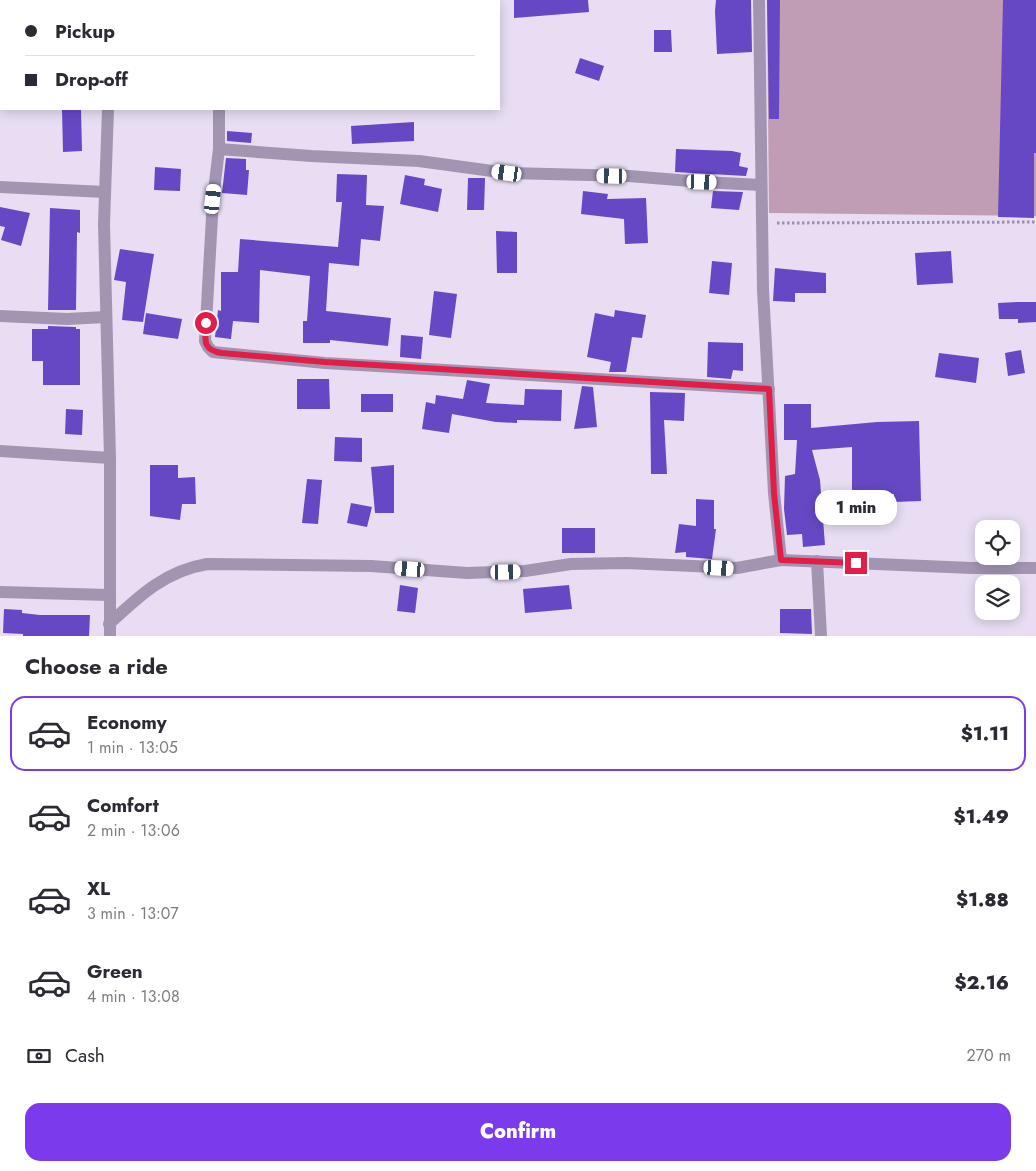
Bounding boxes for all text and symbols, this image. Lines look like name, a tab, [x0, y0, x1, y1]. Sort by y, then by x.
text: Pickup	[55, 18, 115, 45]
text: Drop-off	[55, 66, 128, 93]
car	[491, 163, 522, 183]
car	[596, 168, 627, 184]
car	[686, 174, 717, 190]
car	[203, 183, 222, 215]
route start	[195, 312, 217, 334]
callout: 1 min	[815, 490, 897, 526]
text: 1 min	[836, 496, 876, 519]
map controls	[975, 520, 1020, 620]
button: locate	[975, 520, 1020, 565]
route end	[845, 552, 867, 574]
car	[394, 560, 425, 578]
car	[703, 560, 734, 576]
car	[490, 564, 521, 580]
button: layers	[975, 575, 1020, 620]
text: Choose a ride	[25, 650, 168, 682]
text: Economy	[87, 709, 167, 736]
icon: car	[27, 711, 72, 756]
text: $1.11	[961, 720, 1009, 747]
text: 1 min · 13:05	[87, 736, 178, 759]
text: Comfort	[87, 792, 159, 819]
icon: car	[27, 794, 72, 839]
text: $1.49	[954, 803, 1009, 830]
text: 2 min · 13:06	[87, 819, 180, 842]
text: XL	[87, 875, 110, 902]
icon: car	[27, 877, 72, 922]
text: $1.88	[956, 886, 1009, 913]
text: 3 min · 13:07	[87, 902, 179, 925]
text: Green	[87, 958, 143, 985]
icon: car	[27, 960, 72, 1005]
text: $2.16	[954, 969, 1009, 996]
text: 4 min · 13:08	[87, 985, 180, 1008]
icon: cash	[25, 1042, 53, 1070]
text: Cash	[65, 1042, 105, 1069]
text: 270 m	[967, 1044, 1011, 1067]
button: Confirm	[25, 1103, 1011, 1161]

